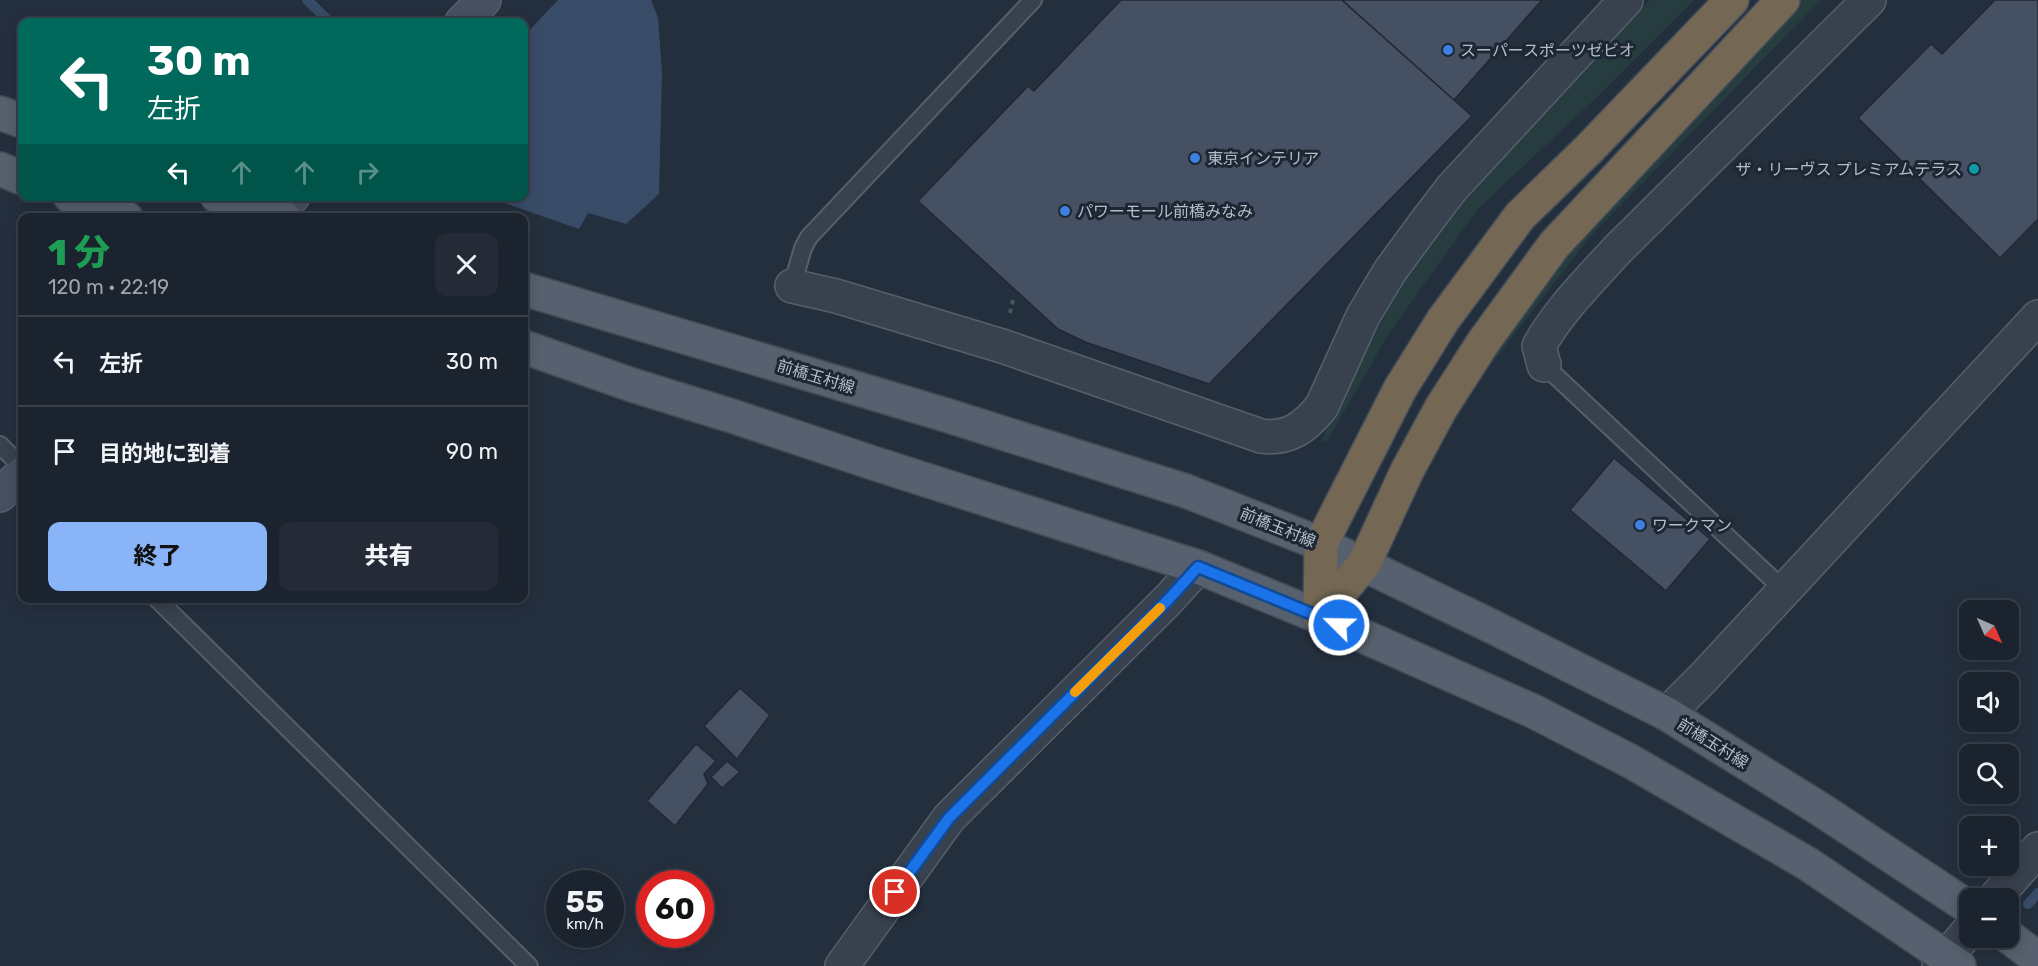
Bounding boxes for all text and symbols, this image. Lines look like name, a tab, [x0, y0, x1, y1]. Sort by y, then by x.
text: 30 m	[147, 36, 251, 86]
place label: スーパースポーツゼビオ	[1460, 41, 1635, 60]
icon: left	[48, 42, 126, 120]
marker: スーパースポーツゼビオ	[1441, 43, 1455, 57]
text: 左折	[147, 93, 201, 125]
place label: 東京インテリア	[1207, 149, 1319, 168]
marker: 東京インテリア	[1188, 151, 1202, 165]
icon: left	[162, 156, 195, 189]
icon: ahead	[225, 156, 258, 189]
icon: ahead	[288, 156, 321, 189]
icon: right	[351, 156, 384, 189]
place label: ザ・リーヴス プレミアムテラス	[1736, 160, 1962, 179]
marker: ザ・リーヴス プレミアムテラス	[1967, 162, 1981, 176]
place label: パワーモール前橋みなみ	[1077, 202, 1253, 221]
marker: パワーモール前橋みなみ	[1058, 204, 1072, 218]
text: 1 分	[48, 231, 110, 274]
button: close	[435, 233, 498, 296]
text: 120 m · 22:19	[48, 275, 169, 299]
icon: left	[48, 345, 81, 378]
text: 30 m	[446, 348, 498, 375]
text: 左折	[99, 350, 143, 377]
street label: 前橋玉村線	[775, 356, 857, 397]
icon: arrive	[48, 435, 81, 468]
text: 90 m	[446, 438, 498, 465]
text: 目的地に到着	[99, 440, 231, 467]
street label: 前橋玉村線	[1237, 504, 1318, 551]
place label: ワークマン	[1652, 516, 1732, 535]
marker: ワークマン	[1633, 518, 1647, 532]
button: 終了	[48, 522, 267, 591]
button: 共有	[279, 522, 498, 591]
position arrow	[1307, 593, 1371, 657]
north arrow	[1959, 600, 2019, 660]
map controls	[1959, 600, 2019, 948]
button: sound	[1959, 672, 2019, 732]
street label: 前橋玉村線	[1674, 714, 1752, 773]
button: search	[1959, 744, 2019, 804]
button: +	[1959, 816, 2019, 876]
pin	[869, 866, 920, 917]
speed limit sign: 60	[636, 870, 714, 948]
icon: arrive	[878, 875, 911, 908]
text: 55	[566, 884, 604, 920]
button: −	[1959, 888, 2019, 948]
text: km/h	[566, 915, 604, 933]

